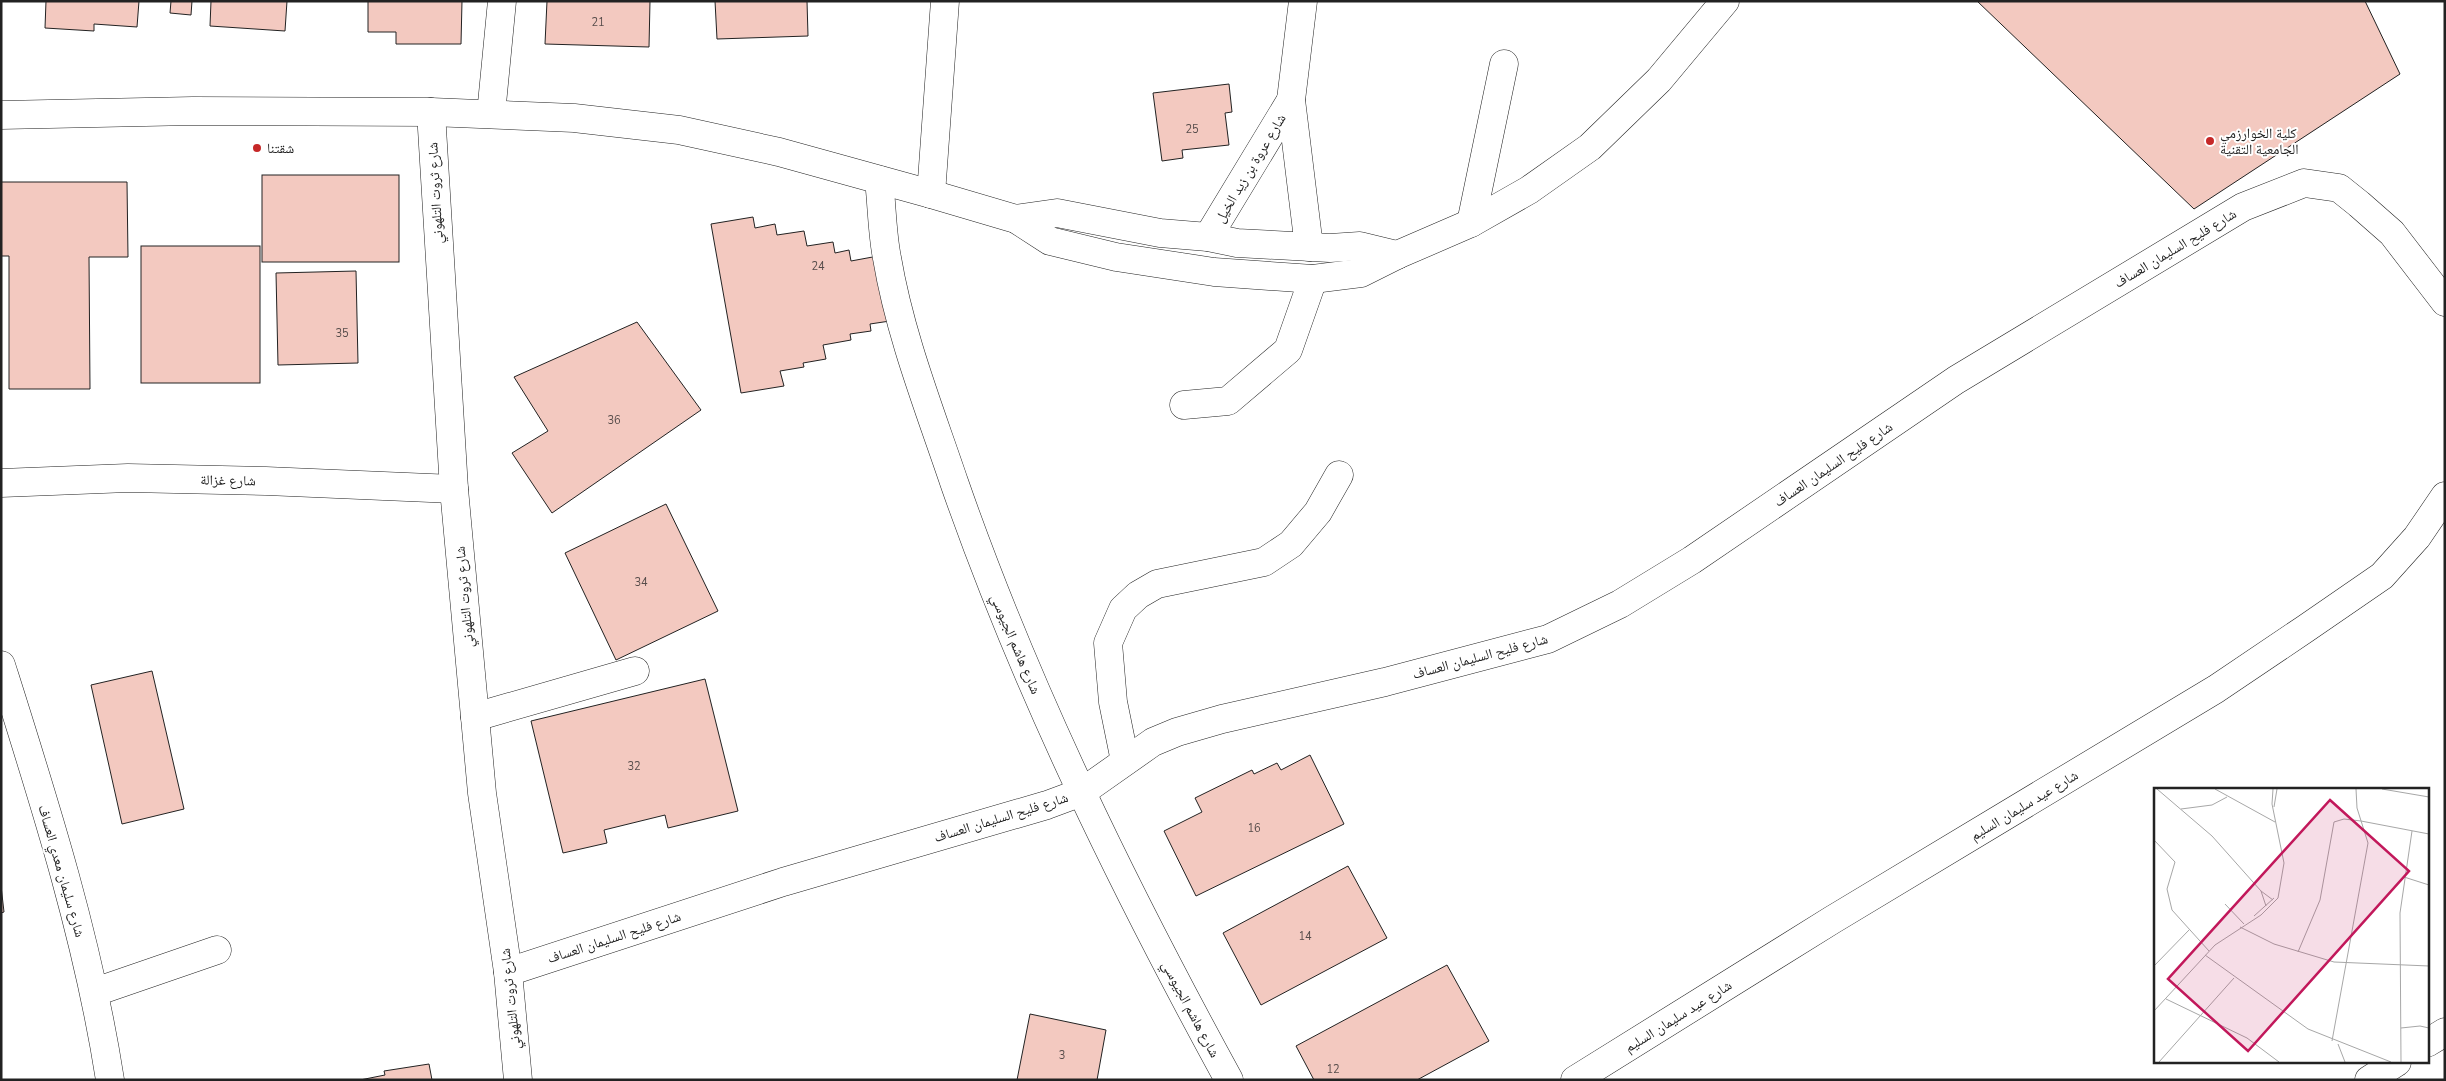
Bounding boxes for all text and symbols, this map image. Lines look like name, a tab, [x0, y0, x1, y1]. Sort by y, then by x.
house number: 21	[591, 15, 605, 30]
street label: شارع عروة بن زيد الخيل	[1210, 110, 1290, 226]
house number: 25	[1185, 122, 1199, 137]
place label: كلية الخوارزمي الجامعية التقنية	[2220, 124, 2299, 159]
marker: كلية الخوارزمي الجامعية التقنية	[2204, 135, 2216, 147]
place label: شقتنا	[267, 139, 294, 158]
marker: شقتنا	[251, 142, 263, 154]
street label: شارع ثروت التلهوني	[423, 142, 449, 244]
street label: شارع فليح السليمان العساف	[2111, 204, 2240, 292]
house number: 24	[811, 259, 825, 274]
house number: 35	[335, 326, 349, 341]
house number: 36	[607, 413, 621, 428]
street label: شارع فليح السليمان العساف	[1770, 418, 1896, 511]
street label: شارع غزالة	[200, 471, 256, 490]
street label: شارع ثروت التلهوني	[451, 545, 480, 648]
house number: 34	[634, 575, 648, 590]
street label: شارع هاشم الجيوسي	[984, 591, 1045, 698]
street label: شارع فليح السليمان العساف	[1410, 629, 1550, 684]
house number: 32	[627, 759, 641, 774]
street label: شارع عيد سليمان السليم	[1967, 766, 2082, 845]
street label: شارع فليح السليمان العساف	[932, 788, 1071, 847]
inset map	[2154, 788, 2428, 1064]
street label: شارع سليمان معدي العساف	[32, 803, 90, 940]
house number: 16	[1247, 821, 1261, 836]
street label: شارع فليح السليمان العساف	[545, 907, 683, 968]
house number: 14	[1298, 929, 1312, 944]
street label: شارع ثروت التلهوني	[496, 947, 527, 1051]
street label: شارع هاشم الجيوسي	[1156, 957, 1224, 1062]
street label: شارع عيد سليمان السليم	[1621, 976, 1735, 1057]
house number: 3	[1059, 1048, 1065, 1063]
house number: 12	[1326, 1062, 1340, 1077]

